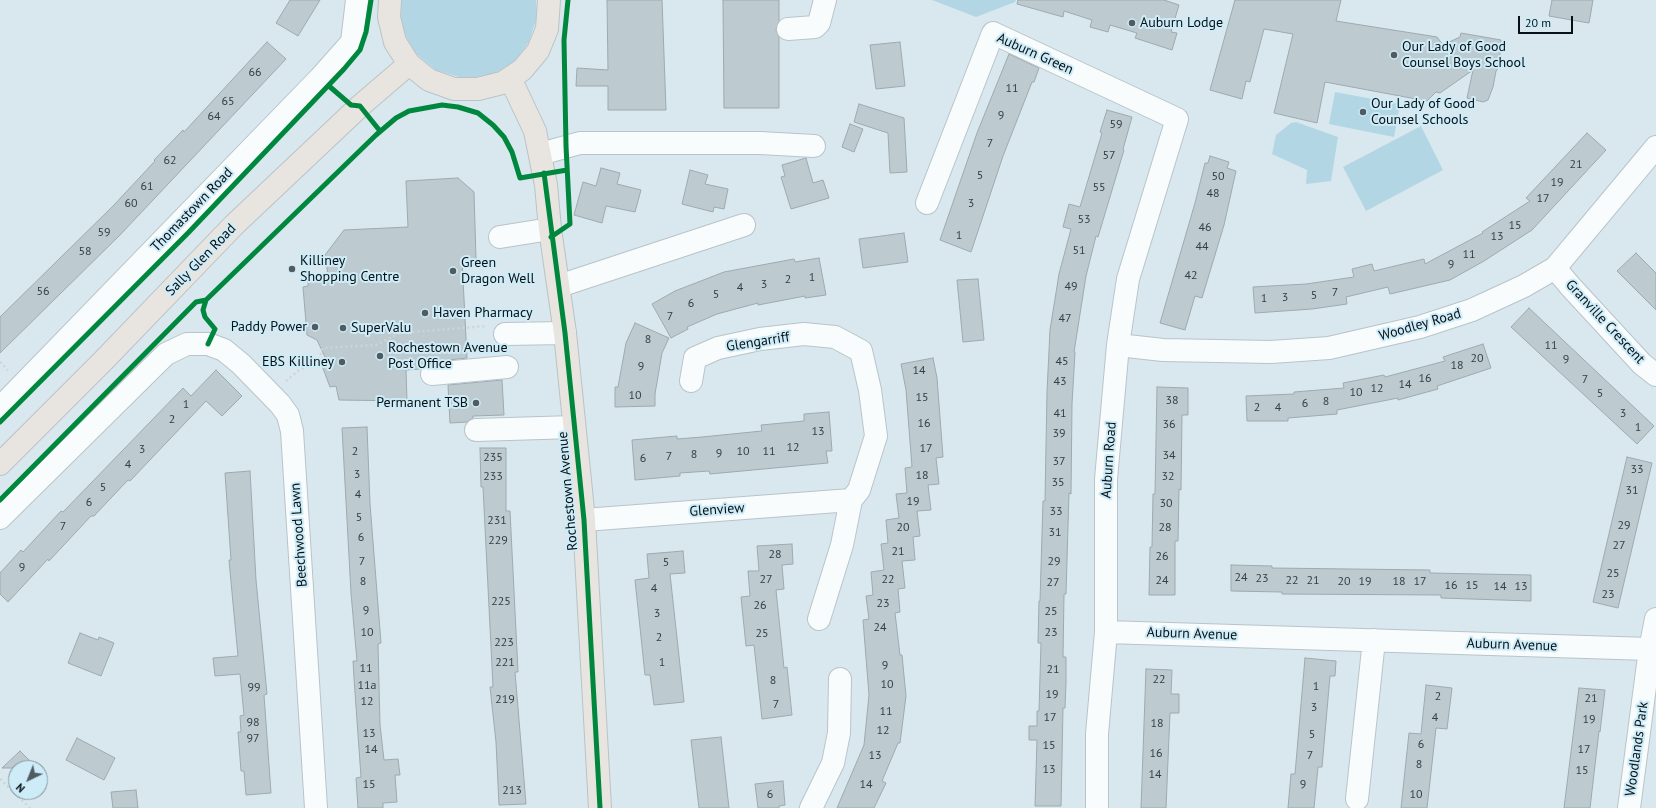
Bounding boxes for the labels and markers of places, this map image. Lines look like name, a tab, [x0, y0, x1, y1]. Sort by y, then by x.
place label: Auburn Lodge	[1140, 15, 1223, 31]
marker: Auburn Lodge	[1127, 18, 1137, 28]
place label: Our Lady of Good Counsel Boys School	[1402, 39, 1525, 72]
marker: Our Lady of Good Counsel Boys School	[1389, 50, 1399, 60]
place label: Our Lady of Good Counsel Schools	[1371, 96, 1475, 128]
marker: Our Lady of Good Counsel Schools	[1358, 107, 1368, 117]
place label: Killiney Shopping Centre	[300, 253, 399, 286]
place label: Green Dragon Well	[461, 255, 535, 288]
marker: Killiney Shopping Centre	[287, 264, 297, 274]
marker: Green Dragon Well	[448, 266, 458, 276]
place label: Haven Pharmacy	[433, 305, 533, 321]
marker: Haven Pharmacy	[420, 308, 430, 318]
place label: Paddy Power	[231, 319, 307, 335]
place label: SuperValu	[351, 320, 411, 336]
marker: Paddy Power	[310, 322, 320, 332]
marker: SuperValu	[338, 323, 348, 333]
place label: Rochestown Avenue Post Office	[388, 340, 507, 372]
marker: Rochestown Avenue Post Office	[375, 351, 385, 361]
place label: EBS Killiney	[262, 354, 334, 370]
marker: EBS Killiney	[337, 357, 347, 367]
place label: Permanent TSB	[376, 395, 468, 411]
marker: Permanent TSB	[471, 398, 481, 408]

